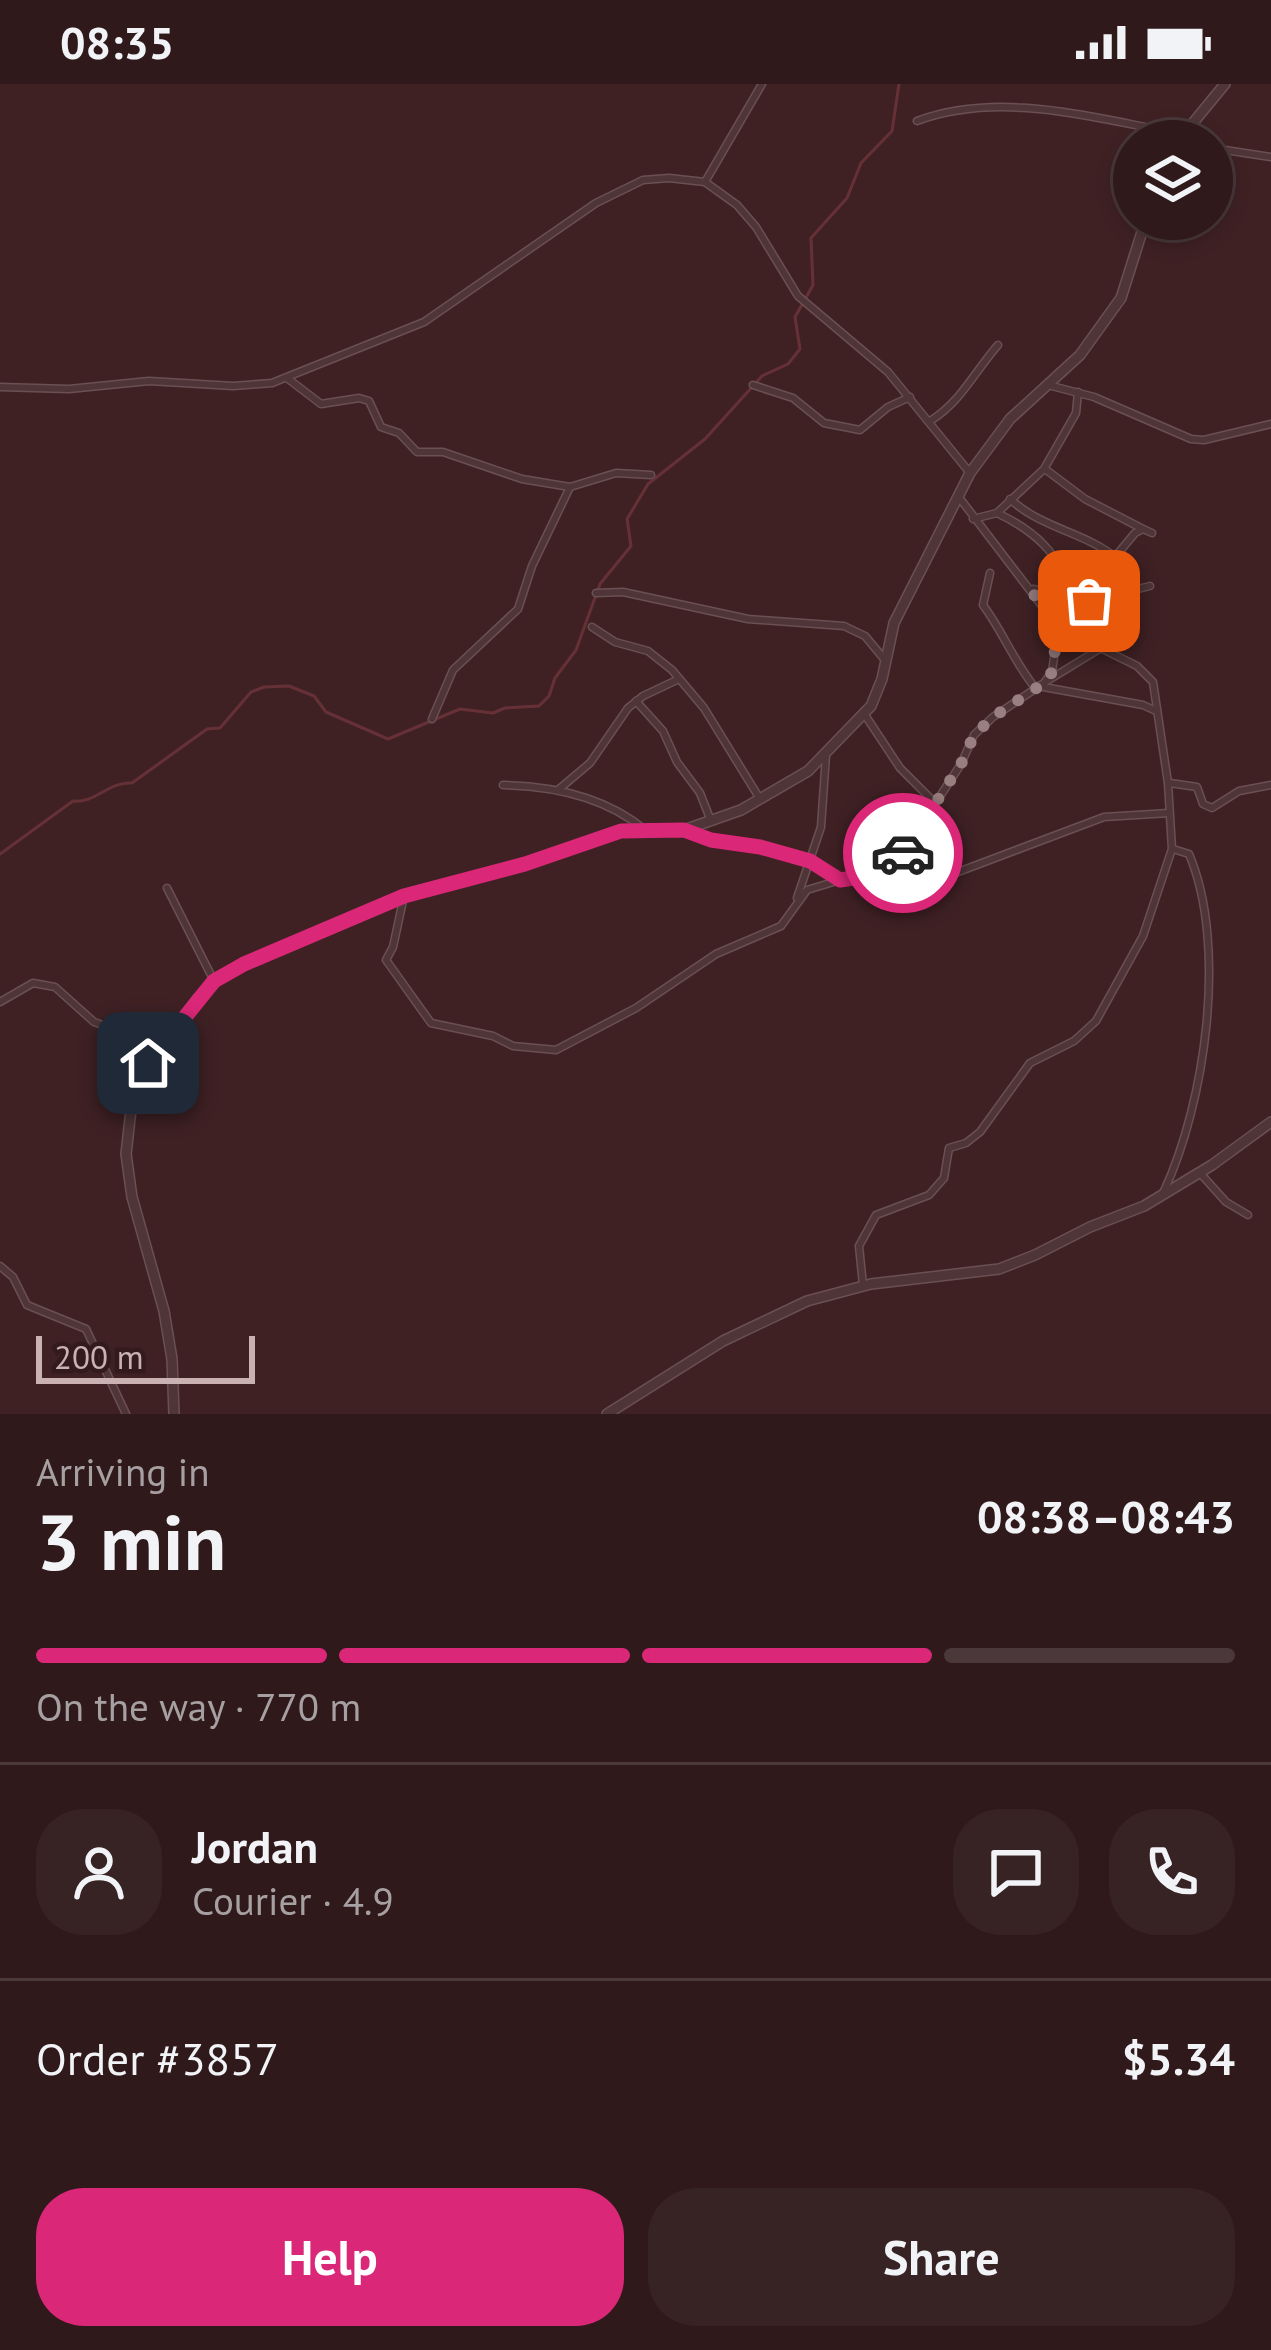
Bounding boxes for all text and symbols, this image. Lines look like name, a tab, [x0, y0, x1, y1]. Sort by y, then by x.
text: 08:35	[60, 13, 174, 71]
map controls	[1113, 120, 1233, 240]
button: layers	[1113, 120, 1233, 240]
pin	[1038, 550, 1140, 652]
icon: bag	[1056, 568, 1122, 634]
courier	[843, 793, 963, 913]
icon: car	[870, 820, 936, 886]
pin	[97, 1012, 199, 1114]
icon: home	[115, 1030, 181, 1096]
scale bar	[36, 1330, 255, 1383]
text: 200 m	[54, 1335, 144, 1378]
text: Arriving in	[36, 1446, 210, 1497]
text: 08:38–08:43	[977, 1487, 1235, 1545]
text: 3 min	[36, 1491, 226, 1592]
text: On the way · 770 m	[36, 1681, 361, 1732]
button: person	[36, 1809, 162, 1935]
button: chat	[953, 1809, 1079, 1935]
button: phone	[1109, 1809, 1235, 1935]
text: Jordan	[192, 1817, 318, 1875]
text: Courier · 4.9	[192, 1875, 394, 1926]
text: Order #3857	[36, 2029, 279, 2087]
text: $5.34	[1122, 2029, 1235, 2087]
button: Help	[36, 2188, 624, 2326]
button: Share	[648, 2188, 1235, 2326]

